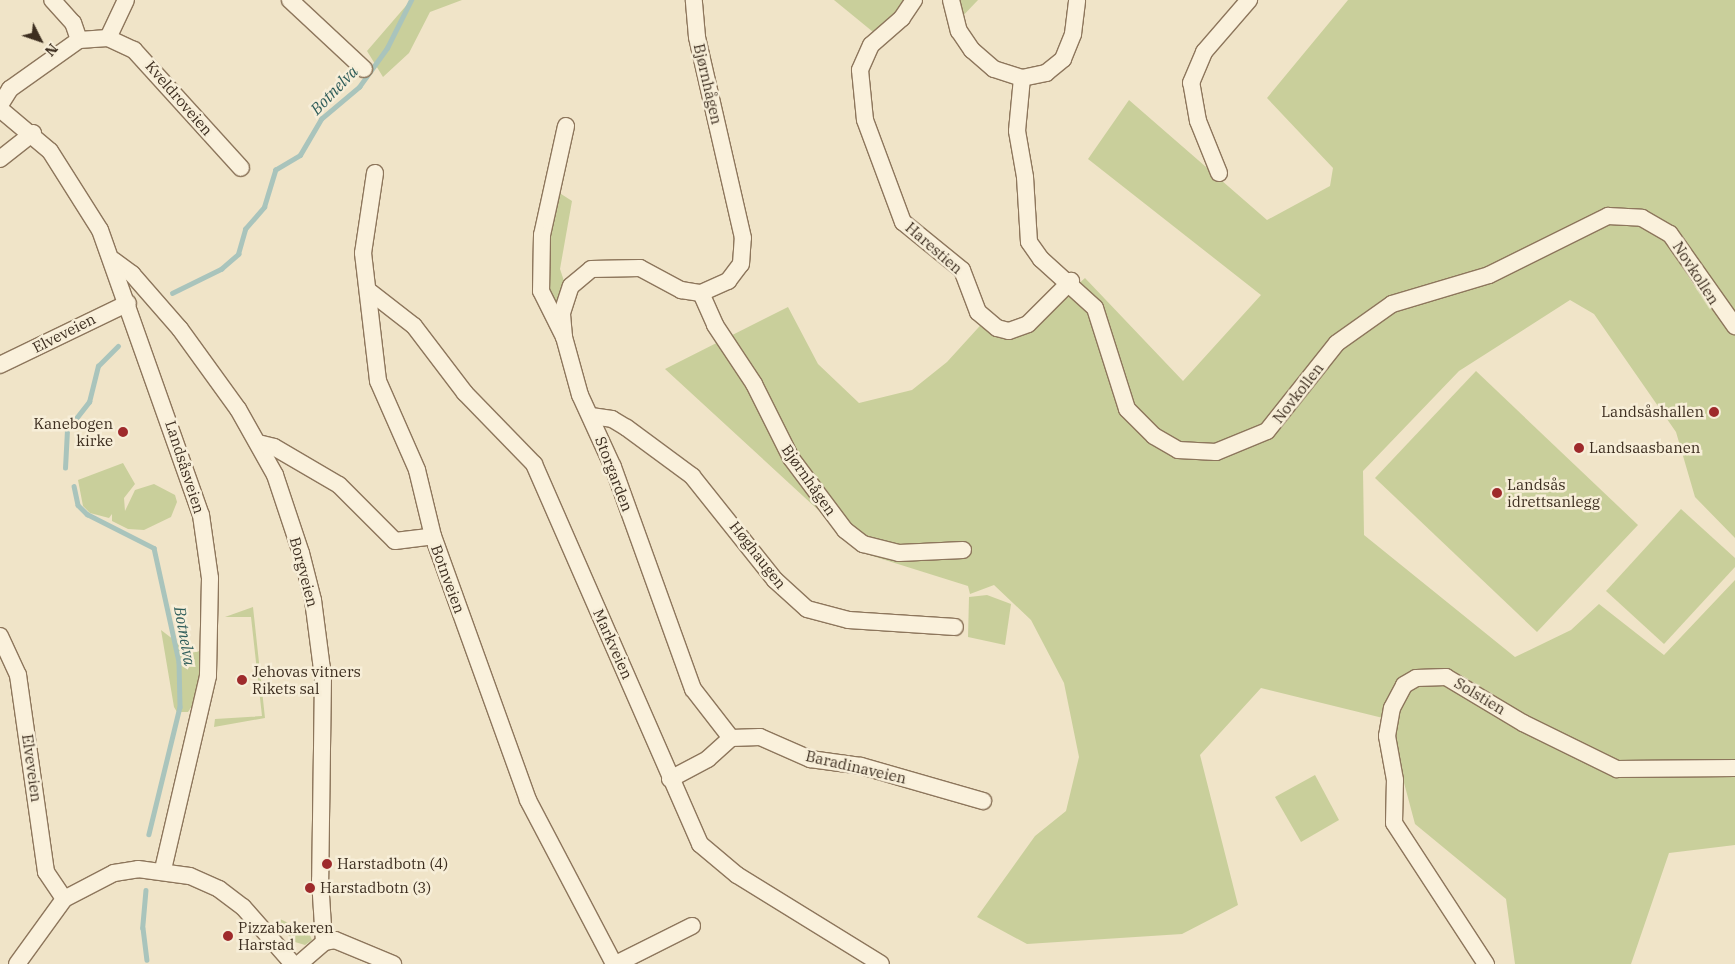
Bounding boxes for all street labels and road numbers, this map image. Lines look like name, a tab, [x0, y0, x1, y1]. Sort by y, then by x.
street label: Bjørnhågen	[690, 42, 726, 126]
street label: Kveldroveien	[142, 57, 216, 139]
street label: Harestien	[902, 218, 966, 278]
street label: Novkollen	[1669, 238, 1723, 308]
street label: Elveveien	[30, 309, 98, 357]
street label: Novkollen	[1269, 359, 1327, 427]
street label: Landsåsveien	[161, 418, 209, 516]
street label: Storgarden	[591, 434, 637, 514]
street label: Bjørnhågen	[778, 441, 840, 519]
street label: Høghaugen	[726, 518, 790, 592]
street label: Borgveien	[286, 535, 322, 609]
street label: Botnveien	[427, 542, 469, 616]
street label: Markveien	[590, 606, 636, 682]
street label: Solstien	[1451, 674, 1509, 718]
street label: Elveveien	[18, 733, 46, 803]
street label: Baradinaveien	[804, 747, 908, 787]

